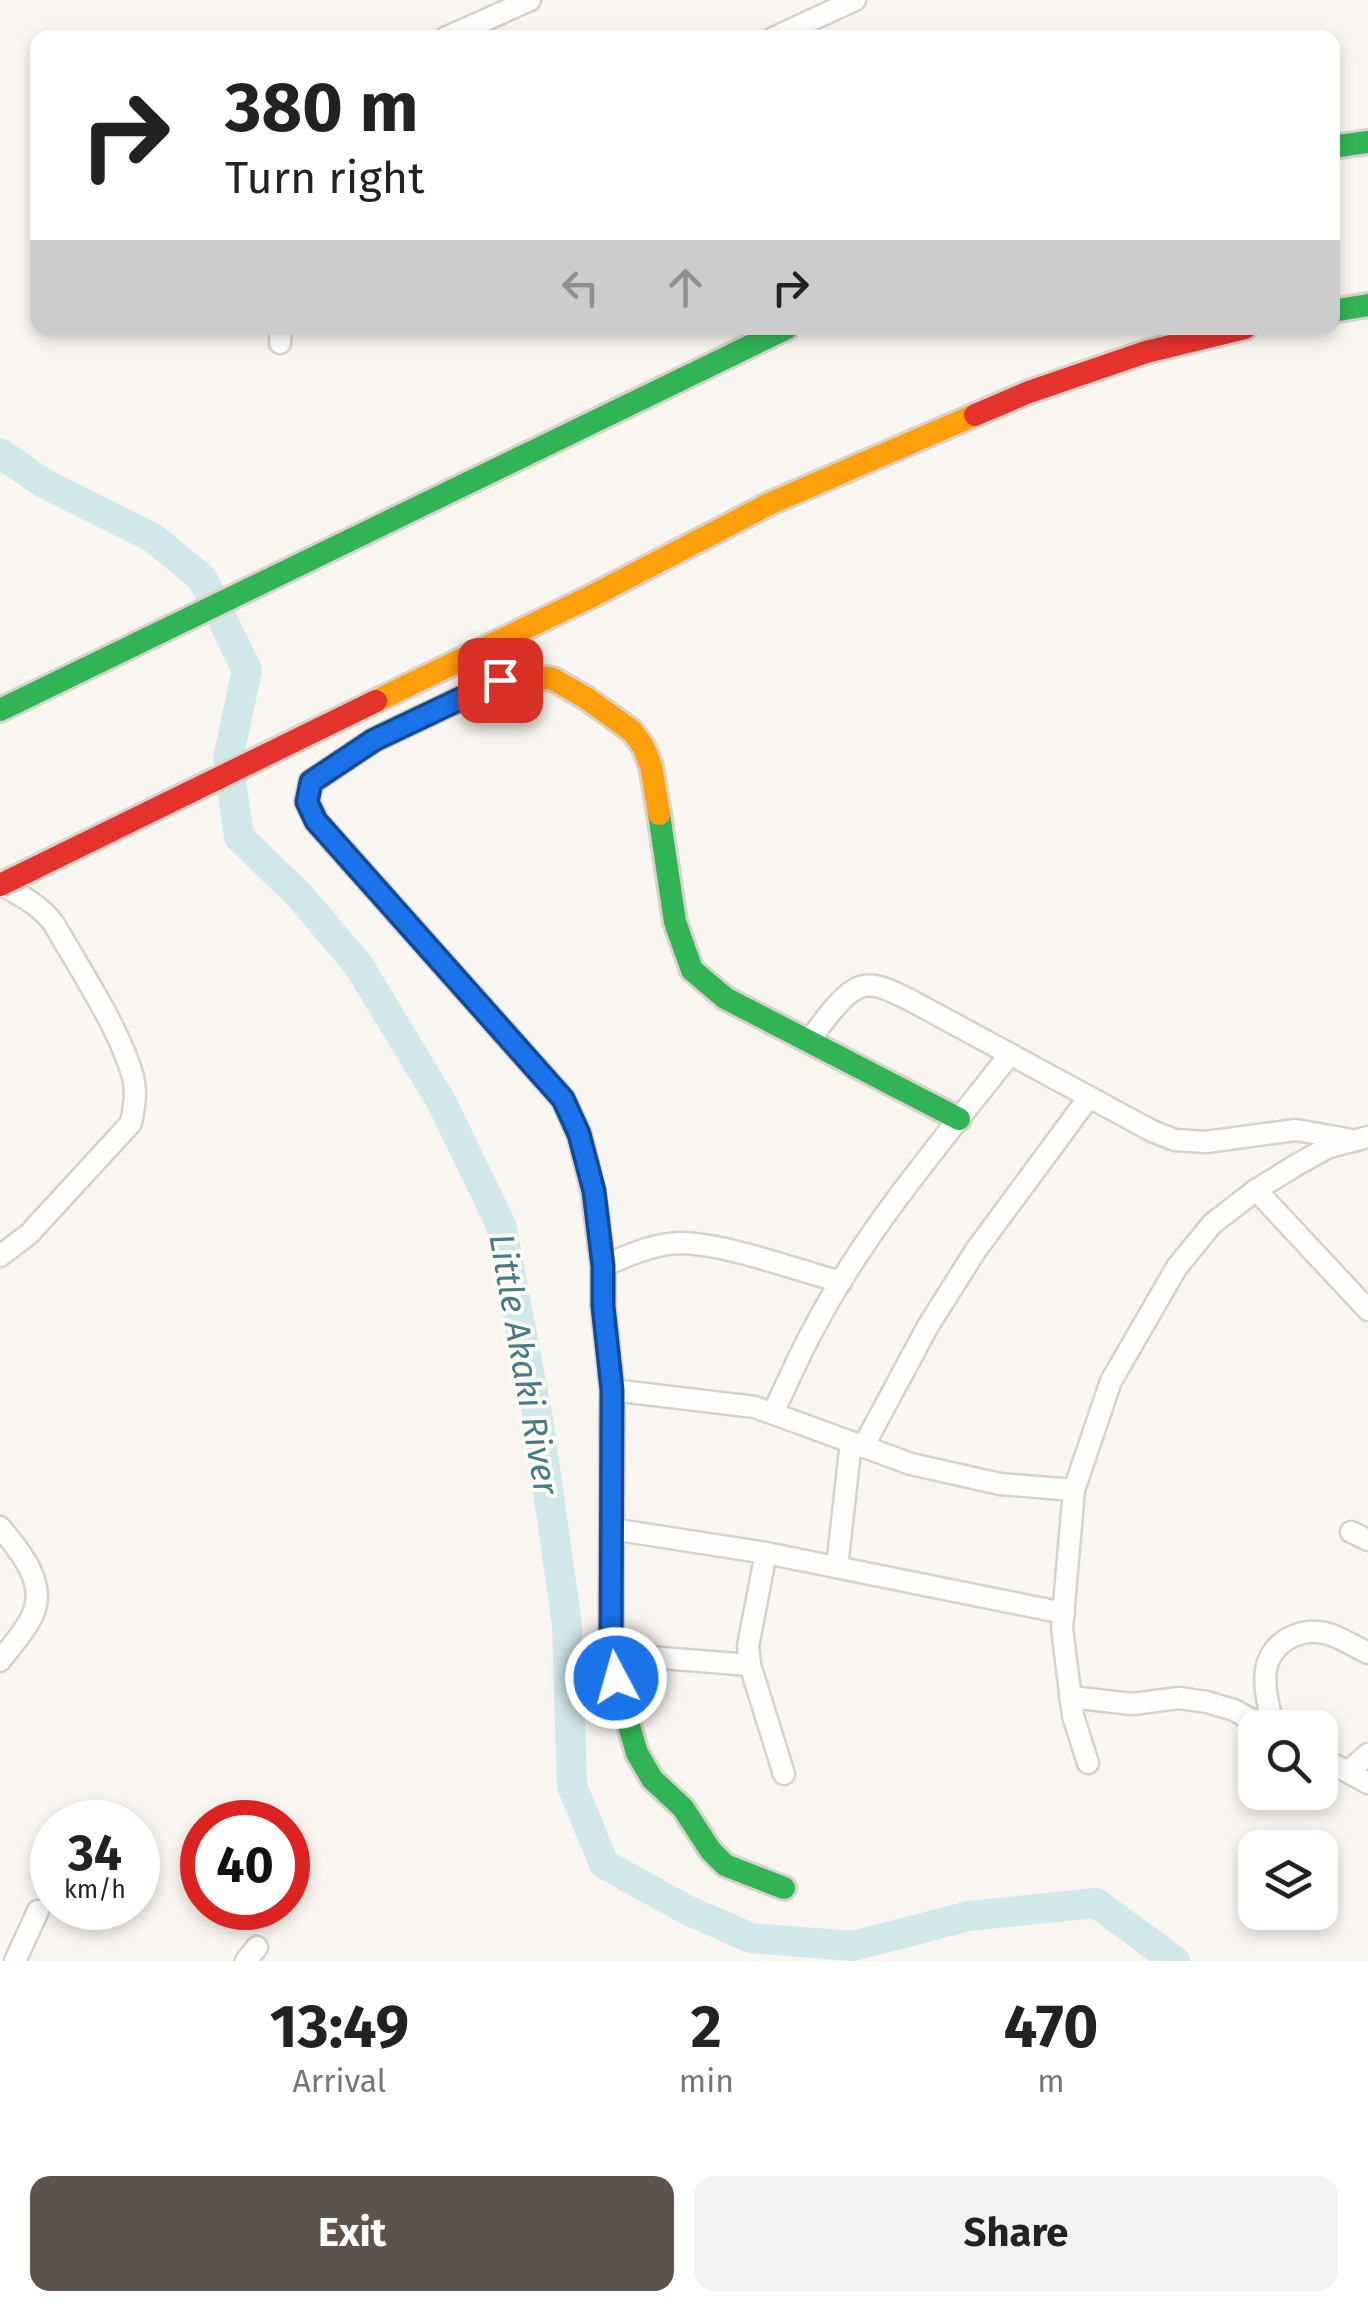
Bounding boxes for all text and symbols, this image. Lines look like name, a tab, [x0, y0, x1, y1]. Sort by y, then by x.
text: 380 m	[225, 66, 419, 150]
icon: right	[60, 70, 190, 200]
text: Turn right	[225, 151, 424, 205]
icon: left	[553, 260, 608, 315]
icon: ahead	[658, 260, 713, 315]
icon: right	[763, 260, 818, 315]
pin	[458, 638, 543, 723]
icon: arrive	[473, 653, 528, 708]
water label: Little Akaki River	[480, 1230, 568, 1499]
position arrow	[564, 1626, 668, 1730]
map controls	[1238, 1710, 1338, 1930]
button: search	[1238, 1710, 1338, 1810]
speed limit sign: 40	[180, 1800, 310, 1930]
text: 34	[68, 1823, 122, 1883]
button: layers	[1238, 1830, 1338, 1930]
text: km/h	[64, 1875, 126, 1905]
text: 13:49	[270, 1991, 409, 2063]
text: 2	[691, 1991, 722, 2063]
text: 470	[1004, 1991, 1098, 2063]
text: Arrival	[292, 2062, 386, 2100]
text: min	[679, 2062, 734, 2100]
text: m	[1037, 2062, 1065, 2100]
button: Exit	[30, 2176, 674, 2291]
button: Share	[694, 2176, 1338, 2291]

